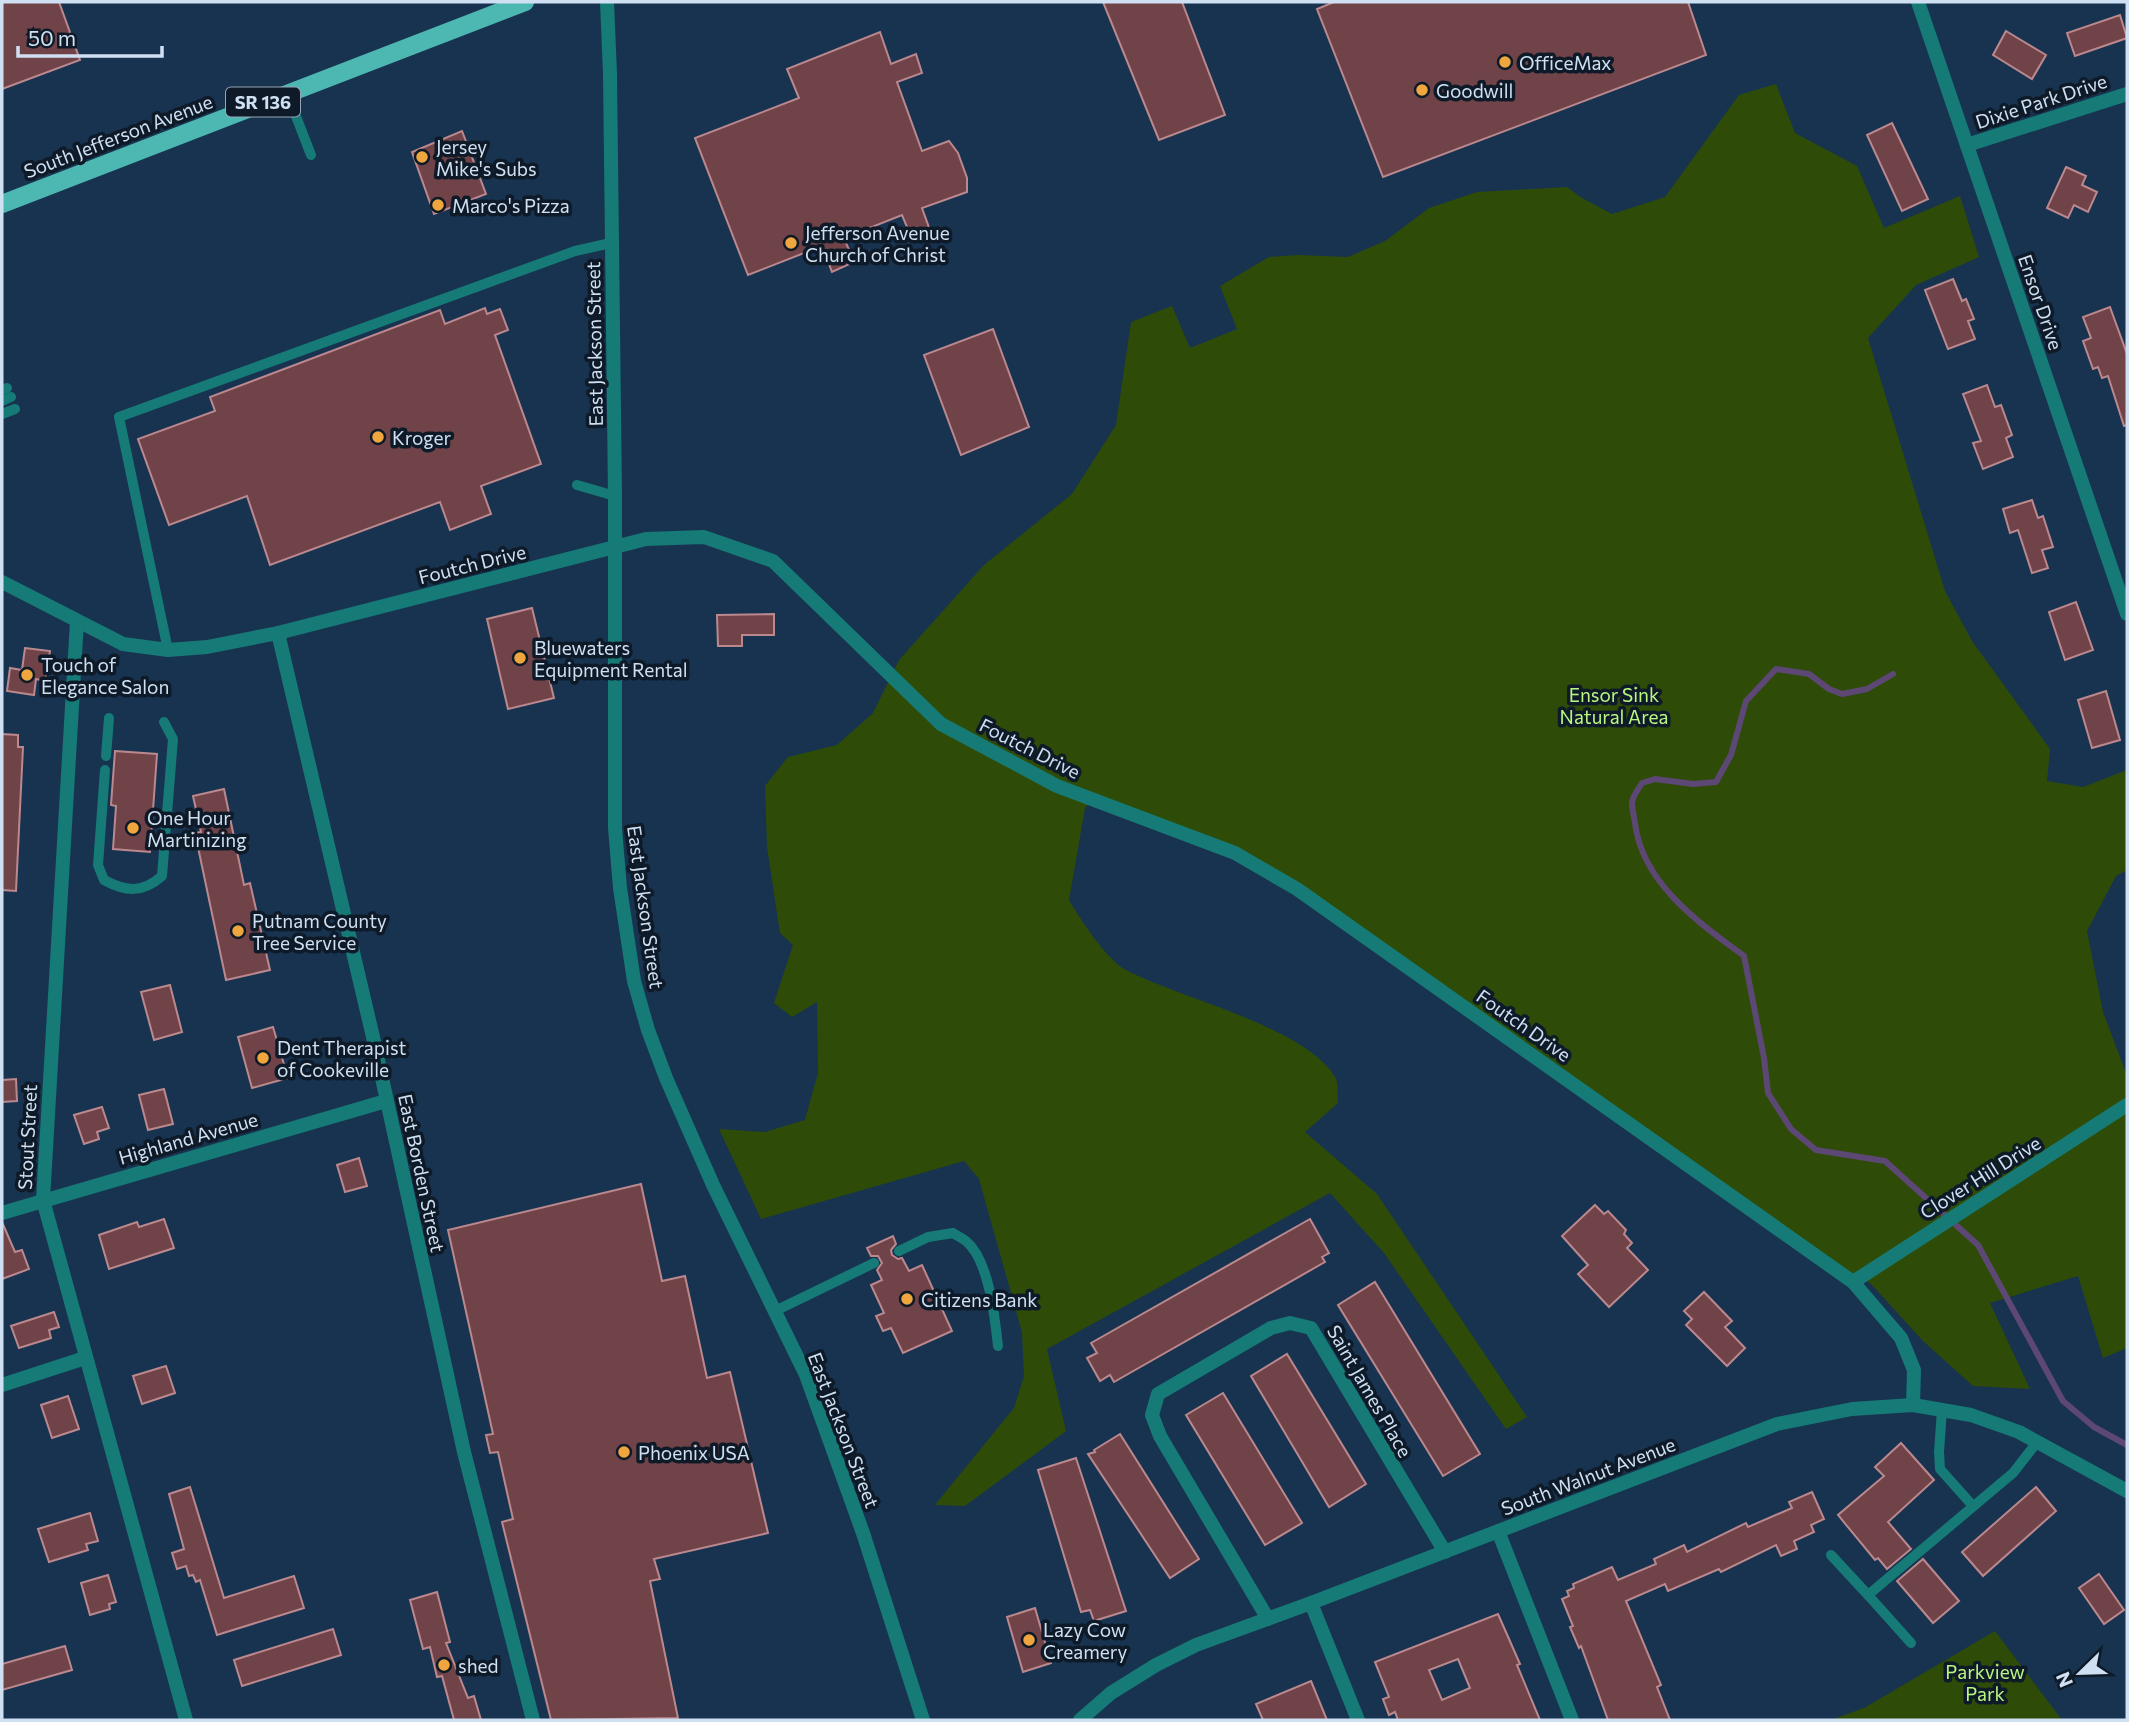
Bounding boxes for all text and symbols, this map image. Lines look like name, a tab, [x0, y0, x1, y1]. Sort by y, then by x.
scale bar	[18, 14, 161, 58]
text: 50 m	[28, 25, 76, 50]
place label: OfficeMax	[1519, 51, 1611, 74]
marker: OfficeMax	[1497, 54, 1513, 70]
street label: Dixie Park Drive	[1972, 69, 2110, 133]
place label: Goodwill	[1436, 79, 1513, 102]
marker: Goodwill	[1414, 82, 1430, 98]
road number: SR 136	[226, 88, 300, 116]
street label: South Jefferson Avenue	[20, 89, 216, 183]
place label: Jersey Mike's Subs	[436, 135, 537, 180]
marker: Jersey Mike's Subs	[414, 149, 430, 165]
place label: Marco's Pizza	[452, 194, 570, 217]
marker: Marco's Pizza	[430, 197, 446, 213]
place label: Jefferson Avenue Church of Christ	[805, 221, 950, 266]
marker: Jefferson Avenue Church of Christ	[783, 235, 799, 251]
street label: Ensor Drive	[2014, 251, 2068, 353]
street label: East Jackson Street	[581, 261, 607, 427]
place label: Kroger	[392, 426, 451, 449]
marker: Kroger	[370, 429, 386, 445]
street label: Foutch Drive	[416, 540, 528, 588]
place label: Bluewaters Equipment Rental	[534, 636, 688, 681]
marker: Bluewaters Equipment Rental	[512, 650, 528, 666]
place label: Touch of Elegance Salon	[41, 653, 169, 698]
marker: Touch of Elegance Salon	[19, 667, 35, 683]
park label: Ensor Sink Natural Area	[1560, 683, 1668, 728]
street label: Foutch Drive	[976, 713, 1084, 783]
place label: One Hour Martinizing	[147, 806, 246, 851]
marker: One Hour Martinizing	[125, 820, 141, 836]
street label: East Jackson Street	[623, 824, 669, 990]
place label: Putnam County Tree Service	[252, 909, 387, 954]
marker: Putnam County Tree Service	[230, 923, 246, 939]
street label: Foutch Drive	[1472, 984, 1576, 1066]
place label: Dent Therapist of Cookeville	[277, 1036, 406, 1081]
marker: Dent Therapist of Cookeville	[255, 1050, 271, 1066]
street label: Stout Street	[13, 1083, 41, 1190]
street label: East Borden Street	[394, 1092, 450, 1255]
street label: Highland Avenue	[116, 1107, 260, 1169]
street label: Clover Hill Drive	[1915, 1131, 2045, 1223]
place label: Citizens Bank	[921, 1288, 1038, 1311]
marker: Citizens Bank	[899, 1291, 915, 1307]
street label: Saint James Place	[1323, 1321, 1417, 1461]
street label: East Jackson Street	[804, 1349, 884, 1511]
street label: South Walnut Avenue	[1498, 1432, 1678, 1520]
place label: Phoenix USA	[638, 1441, 750, 1464]
marker: Phoenix USA	[616, 1444, 632, 1460]
place label: Lazy Cow Creamery	[1043, 1618, 1127, 1663]
marker: Lazy Cow Creamery	[1021, 1632, 1037, 1648]
north arrow	[2045, 1638, 2115, 1708]
place label: shed	[458, 1654, 499, 1677]
marker: shed	[436, 1657, 452, 1673]
park label: Parkview Park	[1945, 1660, 2025, 1705]
text: N	[2051, 1669, 2077, 1691]

